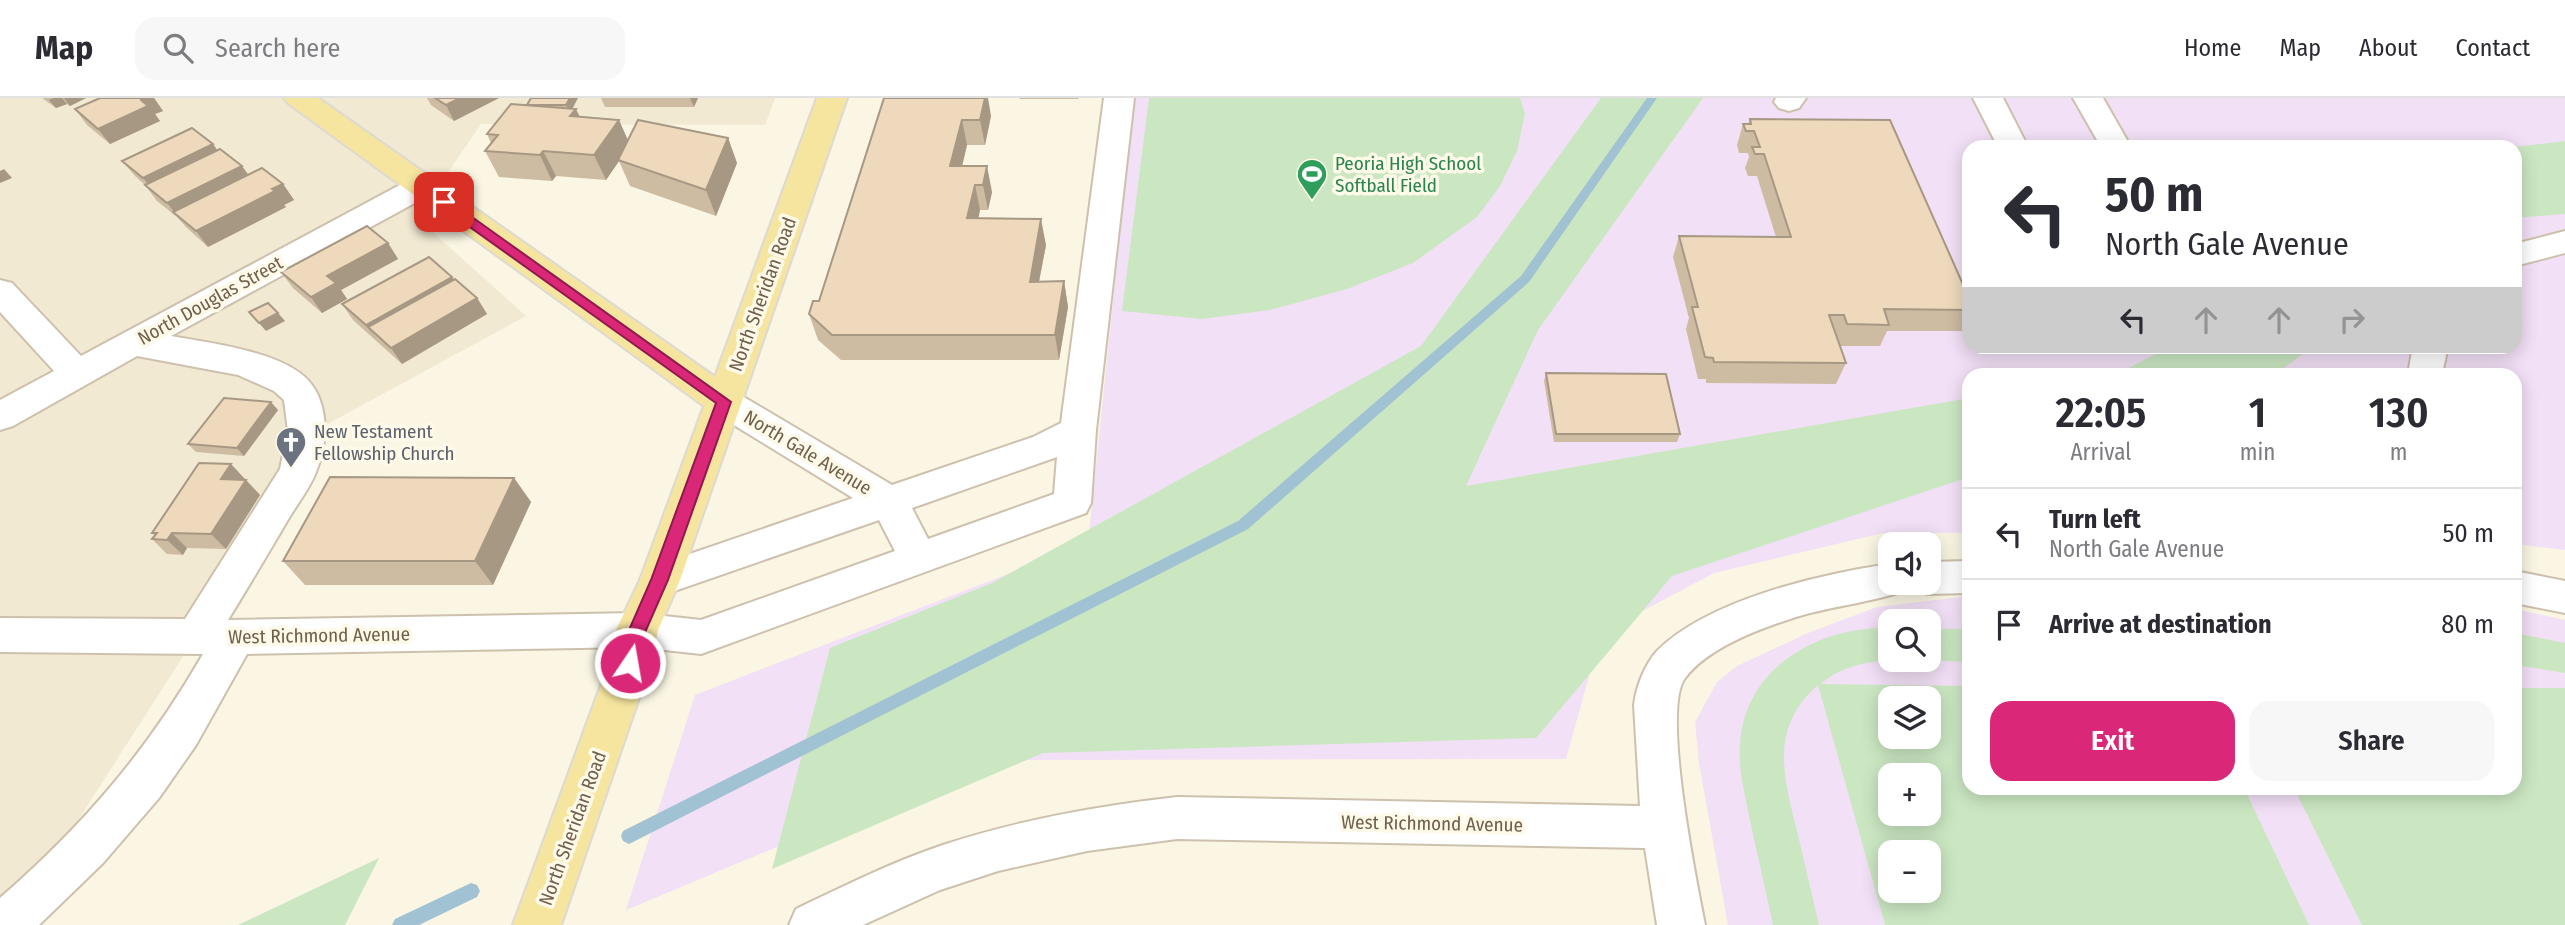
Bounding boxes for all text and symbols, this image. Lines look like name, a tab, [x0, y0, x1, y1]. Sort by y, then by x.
search box	[135, 17, 625, 80]
text: Map	[35, 28, 93, 68]
icon: search	[159, 29, 197, 67]
text: Search here	[215, 33, 340, 64]
text: Home	[2184, 34, 2241, 62]
text: Map	[2279, 34, 2321, 62]
text: About	[2359, 34, 2417, 62]
text: Contact	[2455, 34, 2530, 62]
place label: Peoria High School Softball Field	[1335, 152, 1481, 197]
sports icon: Peoria High School Softball Field	[1295, 157, 1329, 201]
text: 50 m	[2105, 165, 2203, 224]
icon: left	[1990, 168, 2081, 259]
pin	[414, 172, 474, 232]
icon: arrive	[425, 183, 463, 221]
street label: North Sheridan Road	[724, 214, 801, 374]
text: North Gale Avenue	[2105, 225, 2349, 263]
street label: North Douglas Street	[134, 251, 287, 350]
icon: left	[2114, 301, 2152, 339]
icon: ahead	[2187, 301, 2225, 339]
icon: ahead	[2260, 301, 2298, 339]
icon: right	[2333, 301, 2371, 339]
text: 22:05	[2055, 388, 2146, 438]
text: 1	[2249, 388, 2266, 438]
text: 130	[2369, 388, 2429, 438]
street label: North Gale Avenue	[740, 405, 876, 500]
place label: New Testament Fellowship Church	[314, 420, 455, 465]
church icon: New Testament Fellowship Church	[274, 425, 308, 469]
text: Arrival	[2070, 438, 2131, 466]
text: min	[2240, 438, 2275, 466]
text: m	[2390, 438, 2408, 466]
text: Turn left	[2049, 504, 2141, 535]
icon: left	[1990, 515, 2028, 553]
text: 50 m	[2442, 518, 2494, 549]
map controls	[1878, 532, 1941, 903]
button: sound	[1878, 532, 1941, 595]
text: North Gale Avenue	[2049, 535, 2224, 563]
icon: arrive	[1990, 606, 2028, 644]
button: search	[1878, 609, 1941, 672]
text: Arrive at destination	[2049, 609, 2272, 640]
text: 80 m	[2441, 609, 2494, 640]
street label: West Richmond Avenue	[228, 622, 410, 649]
position arrow	[593, 626, 667, 700]
button: layers	[1878, 686, 1941, 749]
button: Exit	[1990, 701, 2235, 781]
button: Share	[2249, 701, 2494, 781]
street label: North Sheridan Road	[534, 748, 611, 908]
button: +	[1878, 763, 1941, 826]
street label: West Richmond Avenue	[1341, 810, 1523, 837]
button: −	[1878, 840, 1941, 903]

